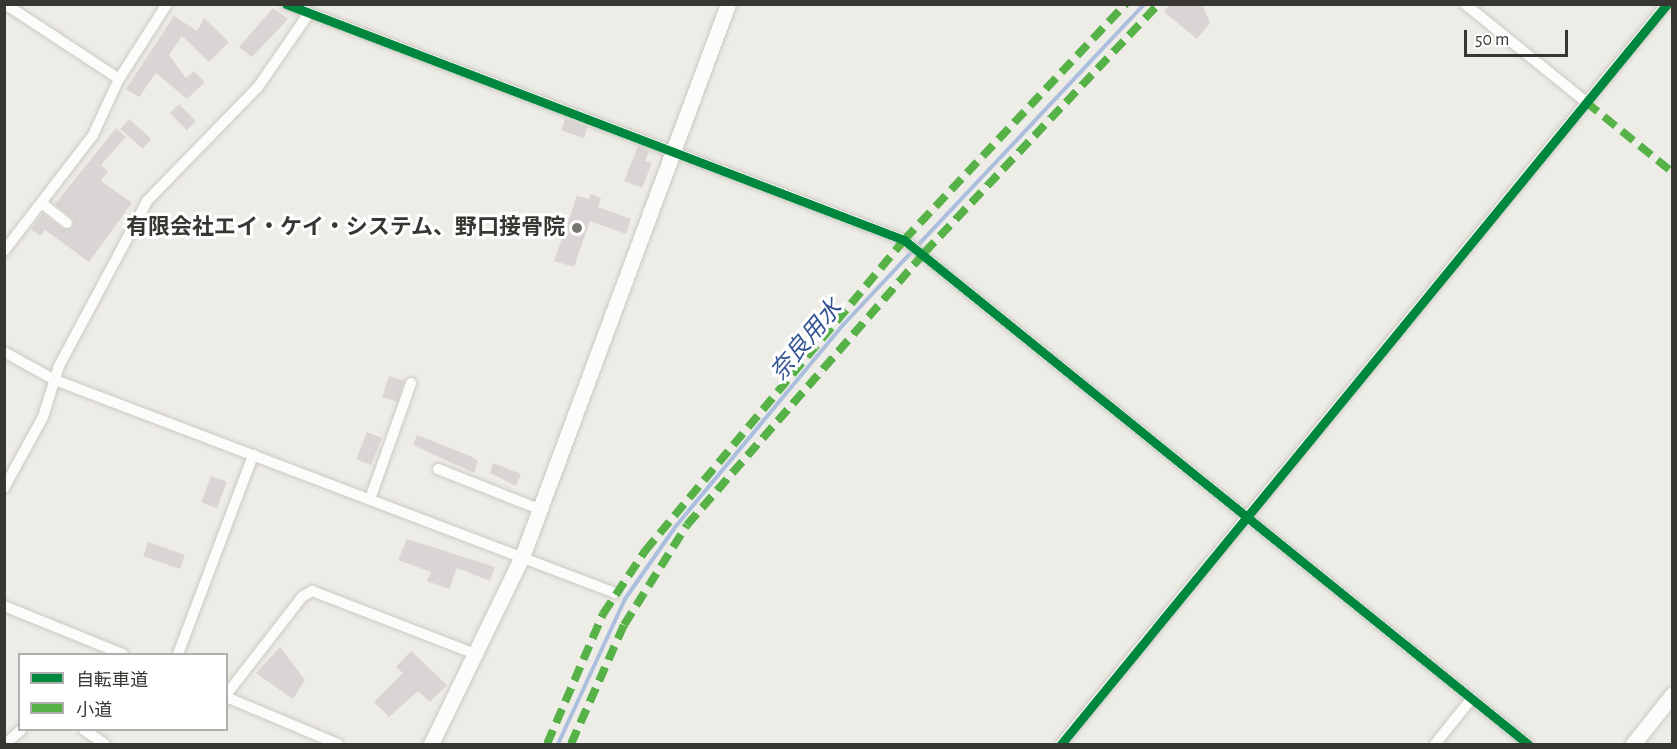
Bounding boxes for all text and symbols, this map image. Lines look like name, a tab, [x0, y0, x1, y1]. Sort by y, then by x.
scale bar	[1467, 18, 1570, 56]
text: 50 m	[1475, 31, 1509, 49]
place label: 有限会社エイ・ケイ・システム、野口接骨院	[125, 215, 565, 241]
marker: 有限会社エイ・ケイ・システム、野口接骨院	[570, 221, 584, 235]
water label: 奈良用水	[765, 295, 849, 387]
legend	[18, 653, 228, 731]
text: 自転車道	[76, 672, 148, 690]
text: 小道	[76, 702, 112, 720]

